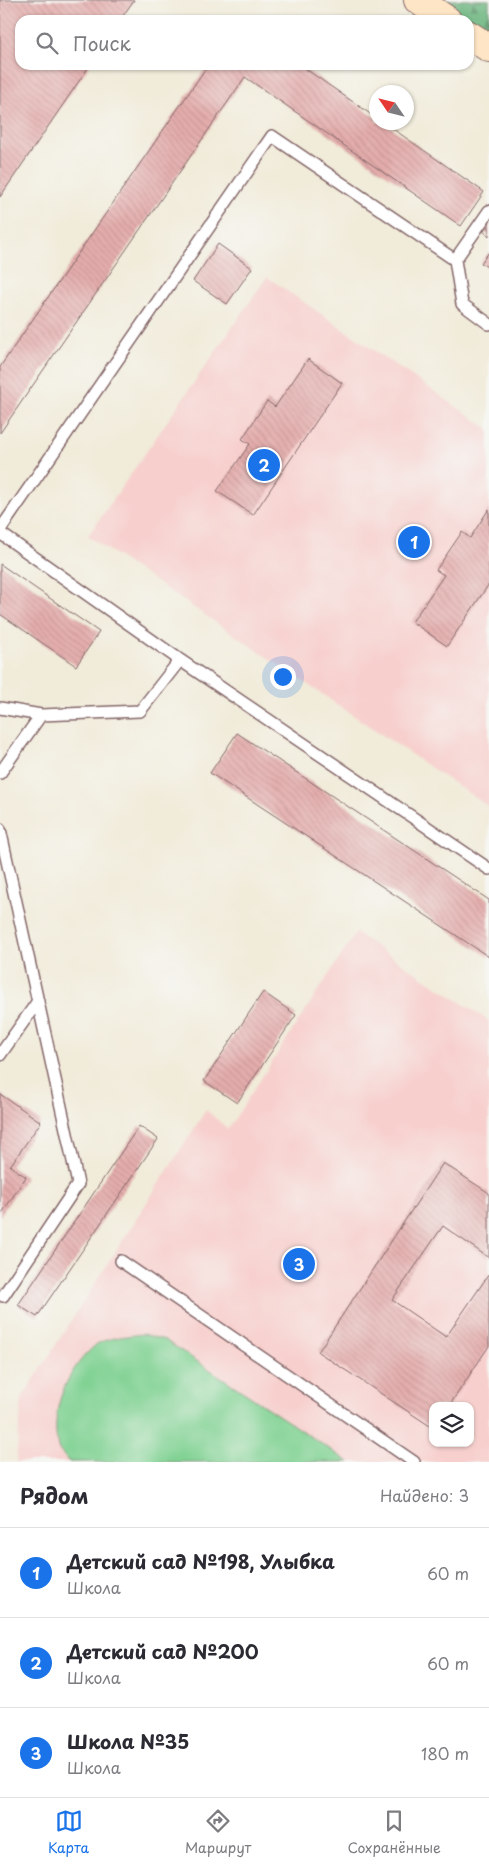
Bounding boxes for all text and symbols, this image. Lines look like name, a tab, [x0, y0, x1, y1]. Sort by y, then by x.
search box	[15, 15, 474, 70]
icon: search	[33, 29, 61, 57]
text: Поиск	[73, 29, 131, 57]
north arrow	[369, 85, 414, 130]
pin: 2	[248, 446, 280, 484]
pin: 1	[398, 523, 430, 561]
your location	[270, 664, 296, 690]
pin: 3	[283, 1245, 315, 1283]
map controls	[429, 1402, 474, 1447]
button: layers	[429, 1402, 474, 1447]
text: Рядом	[20, 1479, 88, 1511]
text: Найдено: 3	[380, 1483, 469, 1507]
text: Детский сад №198, Улыбка	[67, 1547, 335, 1575]
text: 1	[32, 1561, 40, 1585]
text: 60 m	[427, 1561, 469, 1585]
text: Школа	[67, 1575, 121, 1599]
text: Детский сад №200	[67, 1637, 259, 1665]
text: 2	[30, 1651, 42, 1675]
text: 60 m	[427, 1651, 469, 1675]
text: Школа	[67, 1665, 121, 1689]
text: Школа №35	[67, 1727, 189, 1755]
text: 3	[31, 1741, 41, 1765]
text: 180 m	[421, 1741, 469, 1765]
text: Школа	[67, 1755, 121, 1779]
tab: Карта	[48, 1807, 89, 1858]
tab: Маршрут	[185, 1807, 251, 1858]
tab: Сохранённые	[347, 1807, 441, 1858]

